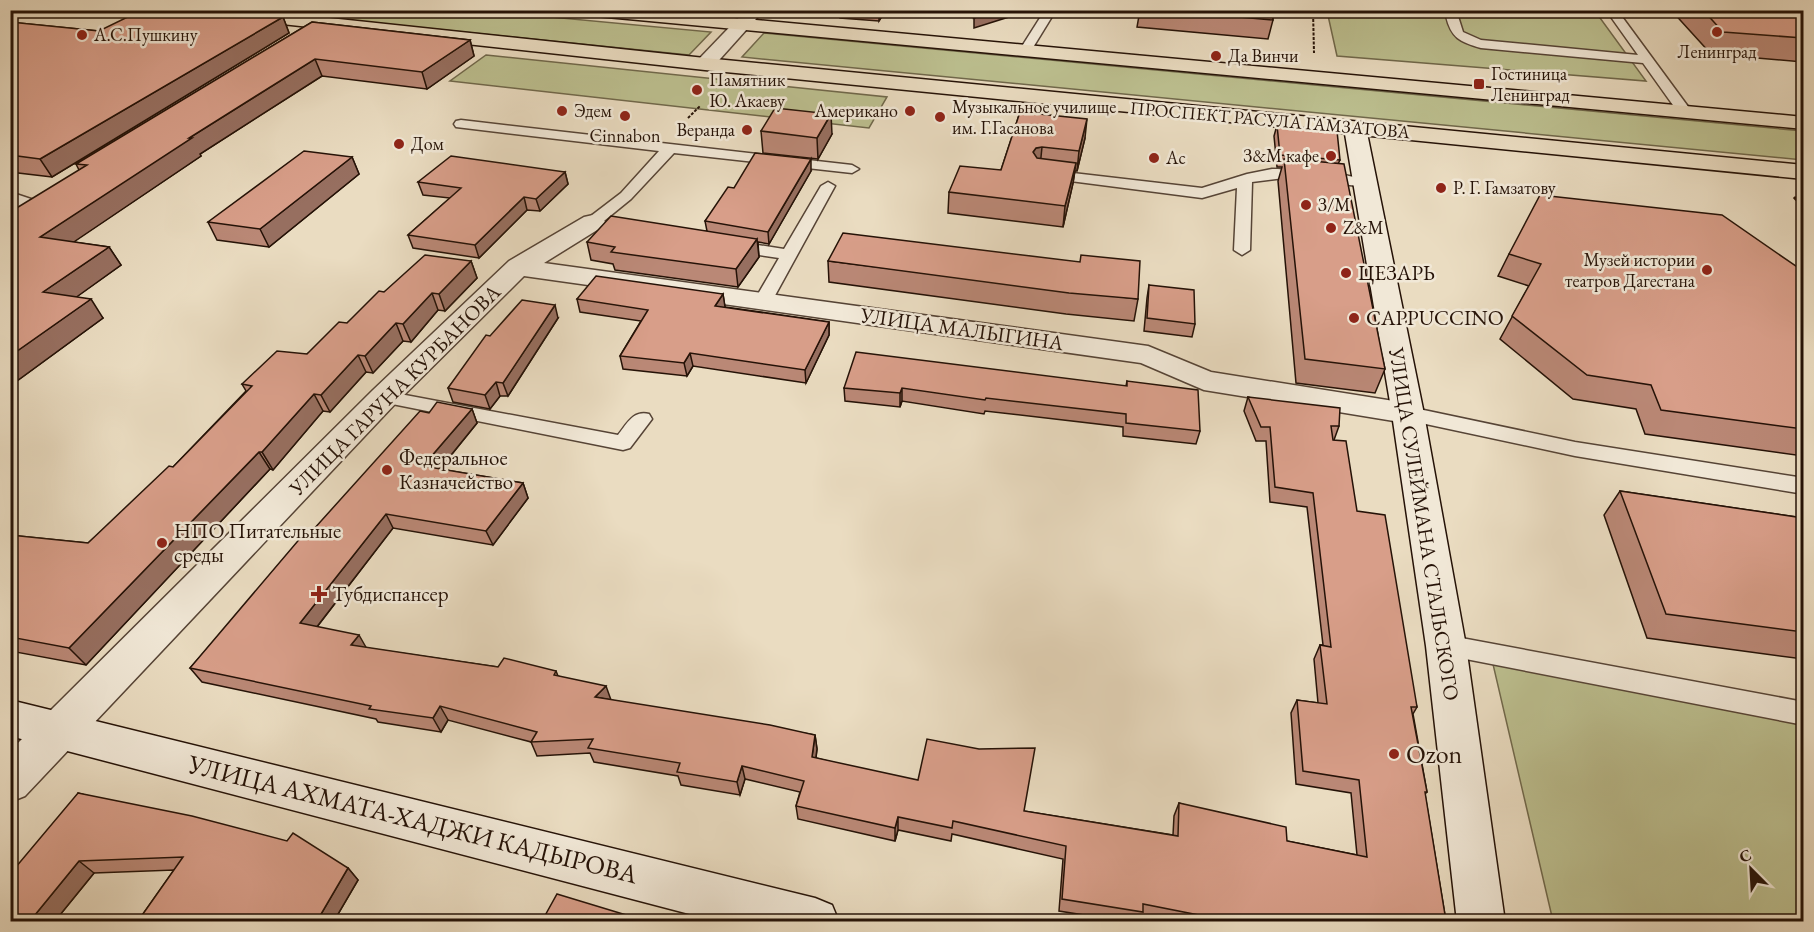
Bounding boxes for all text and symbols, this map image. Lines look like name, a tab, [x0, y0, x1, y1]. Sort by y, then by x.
place label: А.С.Пушкину	[93, 23, 198, 46]
marker: Ленинград	[1710, 25, 1724, 39]
marker: А.С.Пушкину	[75, 28, 89, 42]
place label: Ленинград	[1678, 40, 1756, 63]
place label: Да Винчи	[1228, 44, 1299, 67]
marker: Да Винчи	[1209, 49, 1223, 63]
place label: Гостиница Ленинград	[1491, 62, 1570, 106]
place label: Памятник Ю. Акаеву	[709, 68, 786, 112]
marker: Гостиница Ленинград	[1472, 77, 1486, 91]
marker: Памятник Ю. Акаеву	[690, 83, 704, 97]
place label: Музыкальное училище им. Г.Гасанова	[952, 95, 1116, 139]
street label: ПРОСПЕКТ РАСУЛА ГАМЗАТОВА	[1129, 96, 1411, 143]
place label: Эдем	[574, 99, 612, 122]
place label: Американо	[814, 99, 898, 122]
marker: Эдем	[555, 104, 569, 118]
marker: Американо	[903, 104, 917, 118]
marker: Cinnabon	[618, 109, 632, 123]
marker: Музыкальное училище им. Г.Гасанова	[933, 110, 947, 124]
place label: Веранда	[677, 118, 736, 141]
marker: Веранда	[740, 123, 754, 137]
place label: Cinnabon	[589, 124, 661, 147]
place label: Дом	[411, 132, 444, 155]
marker: Дом	[392, 137, 406, 151]
place label: З&М кафе	[1243, 144, 1319, 167]
place label: Ас	[1165, 146, 1186, 169]
marker: З&М кафе	[1324, 149, 1338, 163]
marker: Ас	[1147, 151, 1161, 165]
place label: Р. Г. Гамзатову	[1453, 176, 1556, 199]
marker: Р. Г. Гамзатову	[1434, 181, 1448, 195]
place label: З/М	[1318, 193, 1351, 216]
marker: З/М	[1299, 198, 1313, 212]
place label: Z&M	[1343, 216, 1384, 239]
marker: Z&M	[1324, 221, 1338, 235]
place label: Музей истории театров Дагестана	[1565, 248, 1696, 292]
place label: ЦЕЗАРЬ	[1358, 259, 1435, 286]
marker: Музей истории театров Дагестана	[1700, 263, 1714, 277]
marker: ЦЕЗАРЬ	[1339, 266, 1353, 280]
street label: УЛИЦА ГАРУНА КУРБАНОВА	[283, 278, 506, 502]
street label: УЛИЦА МАЛЫГИНА	[858, 301, 1066, 356]
place label: CAPPUCCINO	[1366, 304, 1504, 331]
marker: CAPPUCCINO	[1347, 311, 1361, 325]
street label: УЛИЦА СУЛЕЙМАНА СТАЛЬСКОГО	[1383, 344, 1466, 702]
place label: Федеральное Казначейство	[399, 444, 513, 495]
marker: Федеральное Казначейство	[380, 463, 394, 477]
place label: НПО Питательные среды	[174, 517, 341, 568]
marker: НПО Питательные среды	[155, 536, 169, 550]
place label: Тубдиспансер	[332, 580, 449, 607]
marker: Тубдиспансер	[310, 585, 328, 603]
place label: Ozon	[1406, 737, 1463, 771]
street label: УЛИЦА АХМАТА-ХАДЖИ КАДЫРОВА	[184, 746, 642, 892]
marker: Ozon	[1387, 747, 1401, 761]
north arrow	[1721, 839, 1781, 899]
text: С	[1736, 844, 1755, 868]

